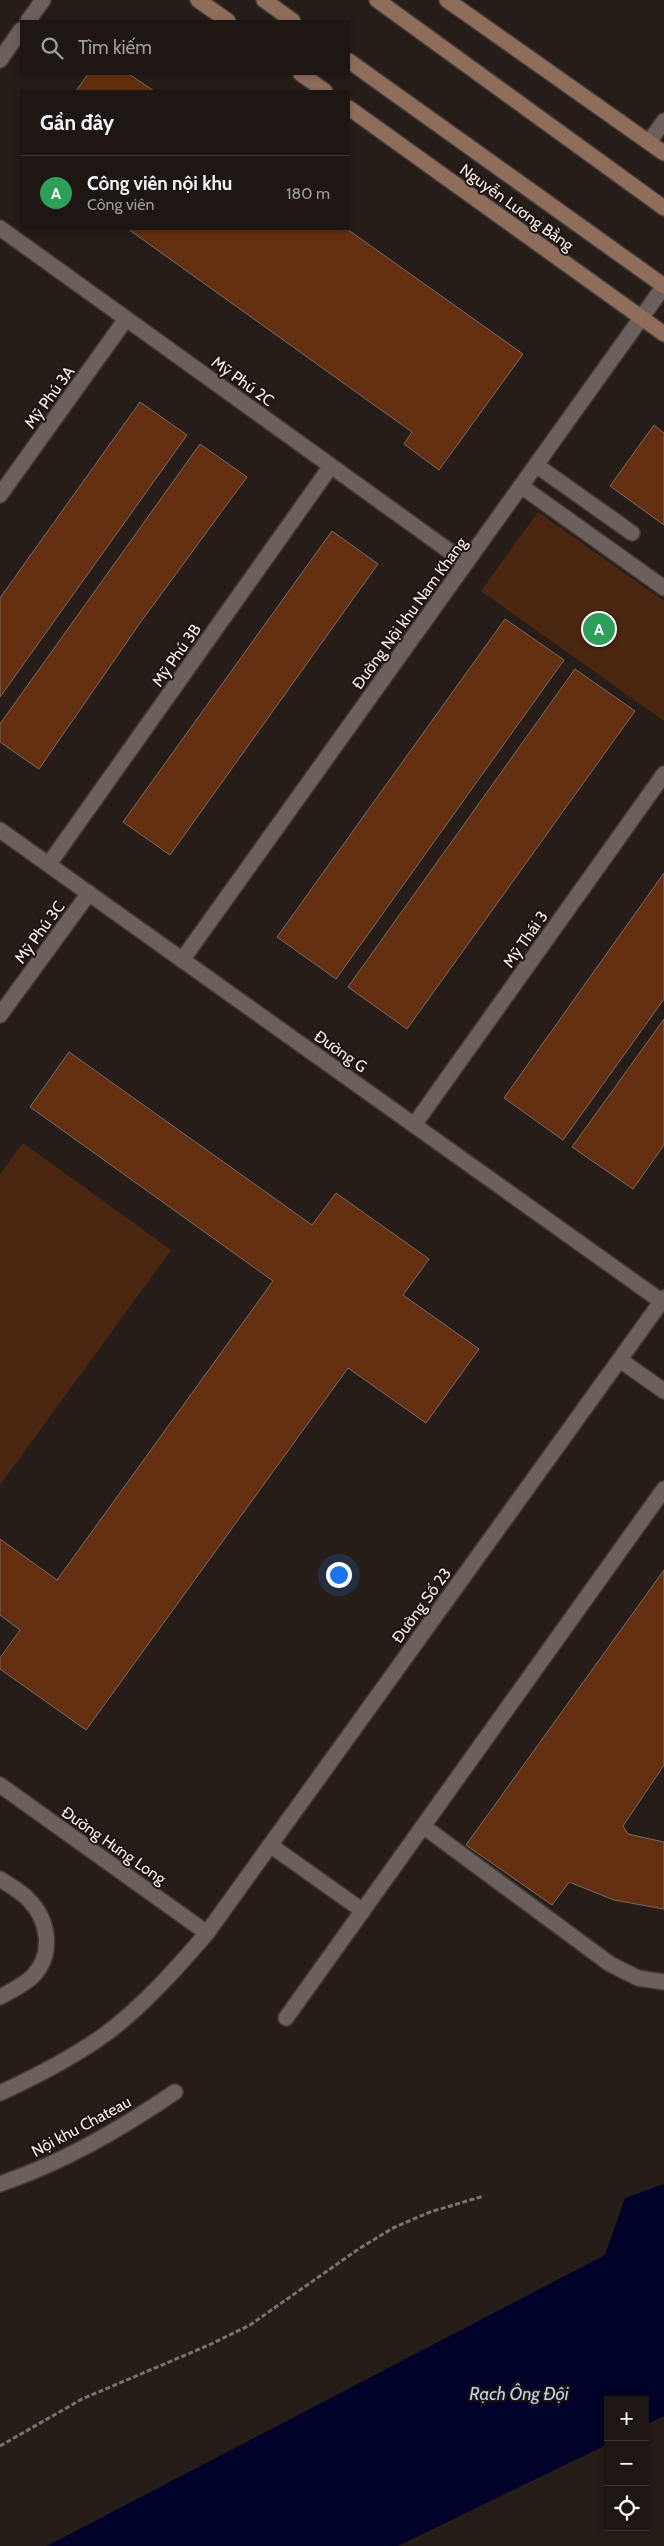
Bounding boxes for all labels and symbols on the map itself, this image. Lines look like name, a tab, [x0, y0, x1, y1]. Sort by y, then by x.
street label: Nguyễn Lương Bằng	[456, 160, 578, 256]
street label: Mỹ Phú 2C	[208, 352, 278, 410]
street label: Mỹ Phú 3A	[20, 362, 78, 432]
street label: Đường Nội khu Nam Khang	[348, 533, 471, 693]
pin: A	[583, 610, 615, 648]
street label: Mỹ Phú 3B	[148, 620, 205, 690]
street label: Mỹ Phú 3C	[10, 897, 68, 967]
street label: Mỹ Thái 3	[499, 907, 552, 971]
street label: Đường G	[311, 1026, 371, 1076]
your location	[326, 1562, 352, 1588]
street label: Đường Số 23	[388, 1564, 455, 1647]
street label: Đường Hưng Long	[58, 1802, 170, 1889]
street label: Nội khu Chateau	[28, 2092, 134, 2161]
water label: Rạch Ông Đội	[469, 2382, 570, 2405]

